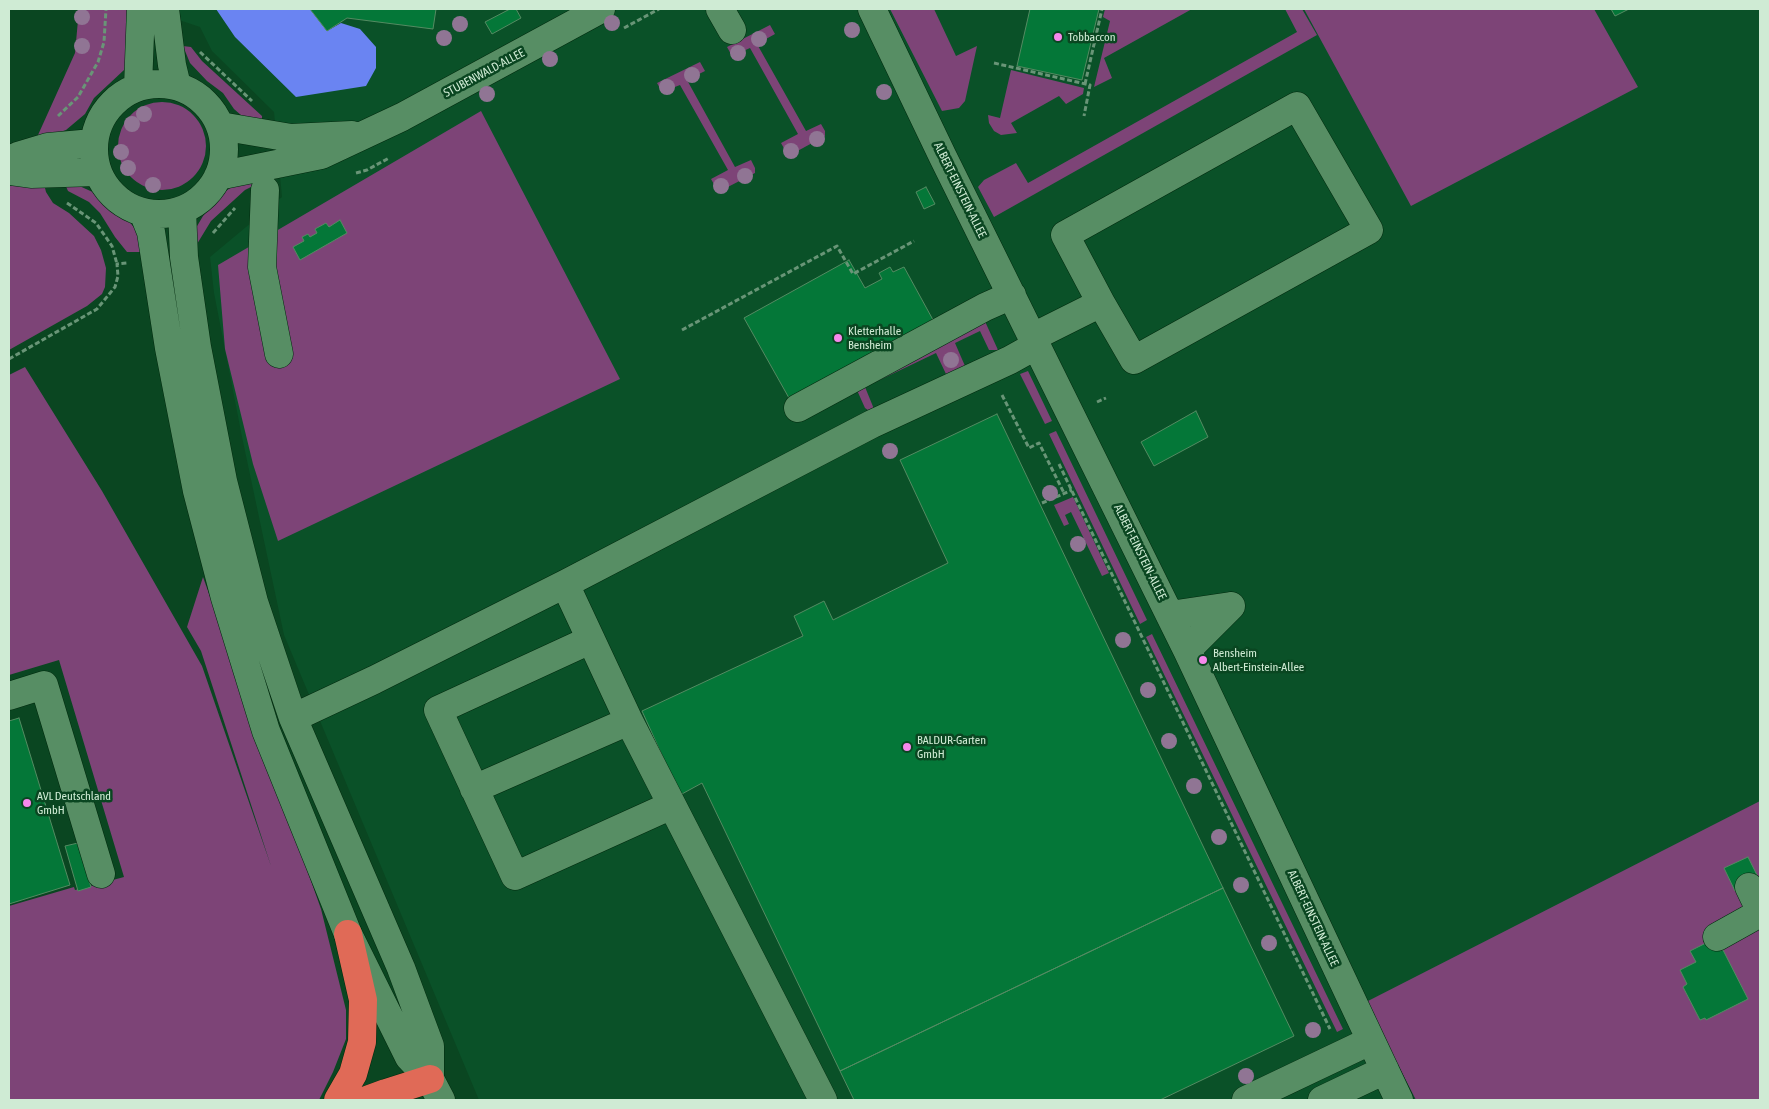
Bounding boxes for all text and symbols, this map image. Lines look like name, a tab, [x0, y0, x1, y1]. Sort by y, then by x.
place label: Tobbaccon	[1068, 30, 1115, 44]
marker: Tobbaccon	[1052, 31, 1064, 43]
street label: STUBENWALD-ALLEE	[441, 46, 527, 100]
street label: ALBERT-EINSTEIN-ALLEE	[931, 140, 989, 240]
place label: Kletterhalle Bensheim	[848, 324, 901, 352]
marker: Kletterhalle Bensheim	[832, 332, 844, 344]
street label: ALBERT-EINSTEIN-ALLEE	[1111, 502, 1169, 602]
place label: Bensheim Albert-Einstein-Allee	[1213, 646, 1304, 674]
marker: Bensheim Albert-Einstein-Allee	[1197, 654, 1209, 666]
place label: BALDUR-Garten GmbH	[917, 733, 986, 761]
marker: BALDUR-Garten GmbH	[901, 741, 913, 753]
place label: AVL Deutschland GmbH	[37, 789, 111, 817]
marker: AVL Deutschland GmbH	[21, 797, 33, 809]
street label: ALBERT-EINSTEIN-ALLEE	[1284, 868, 1342, 968]

